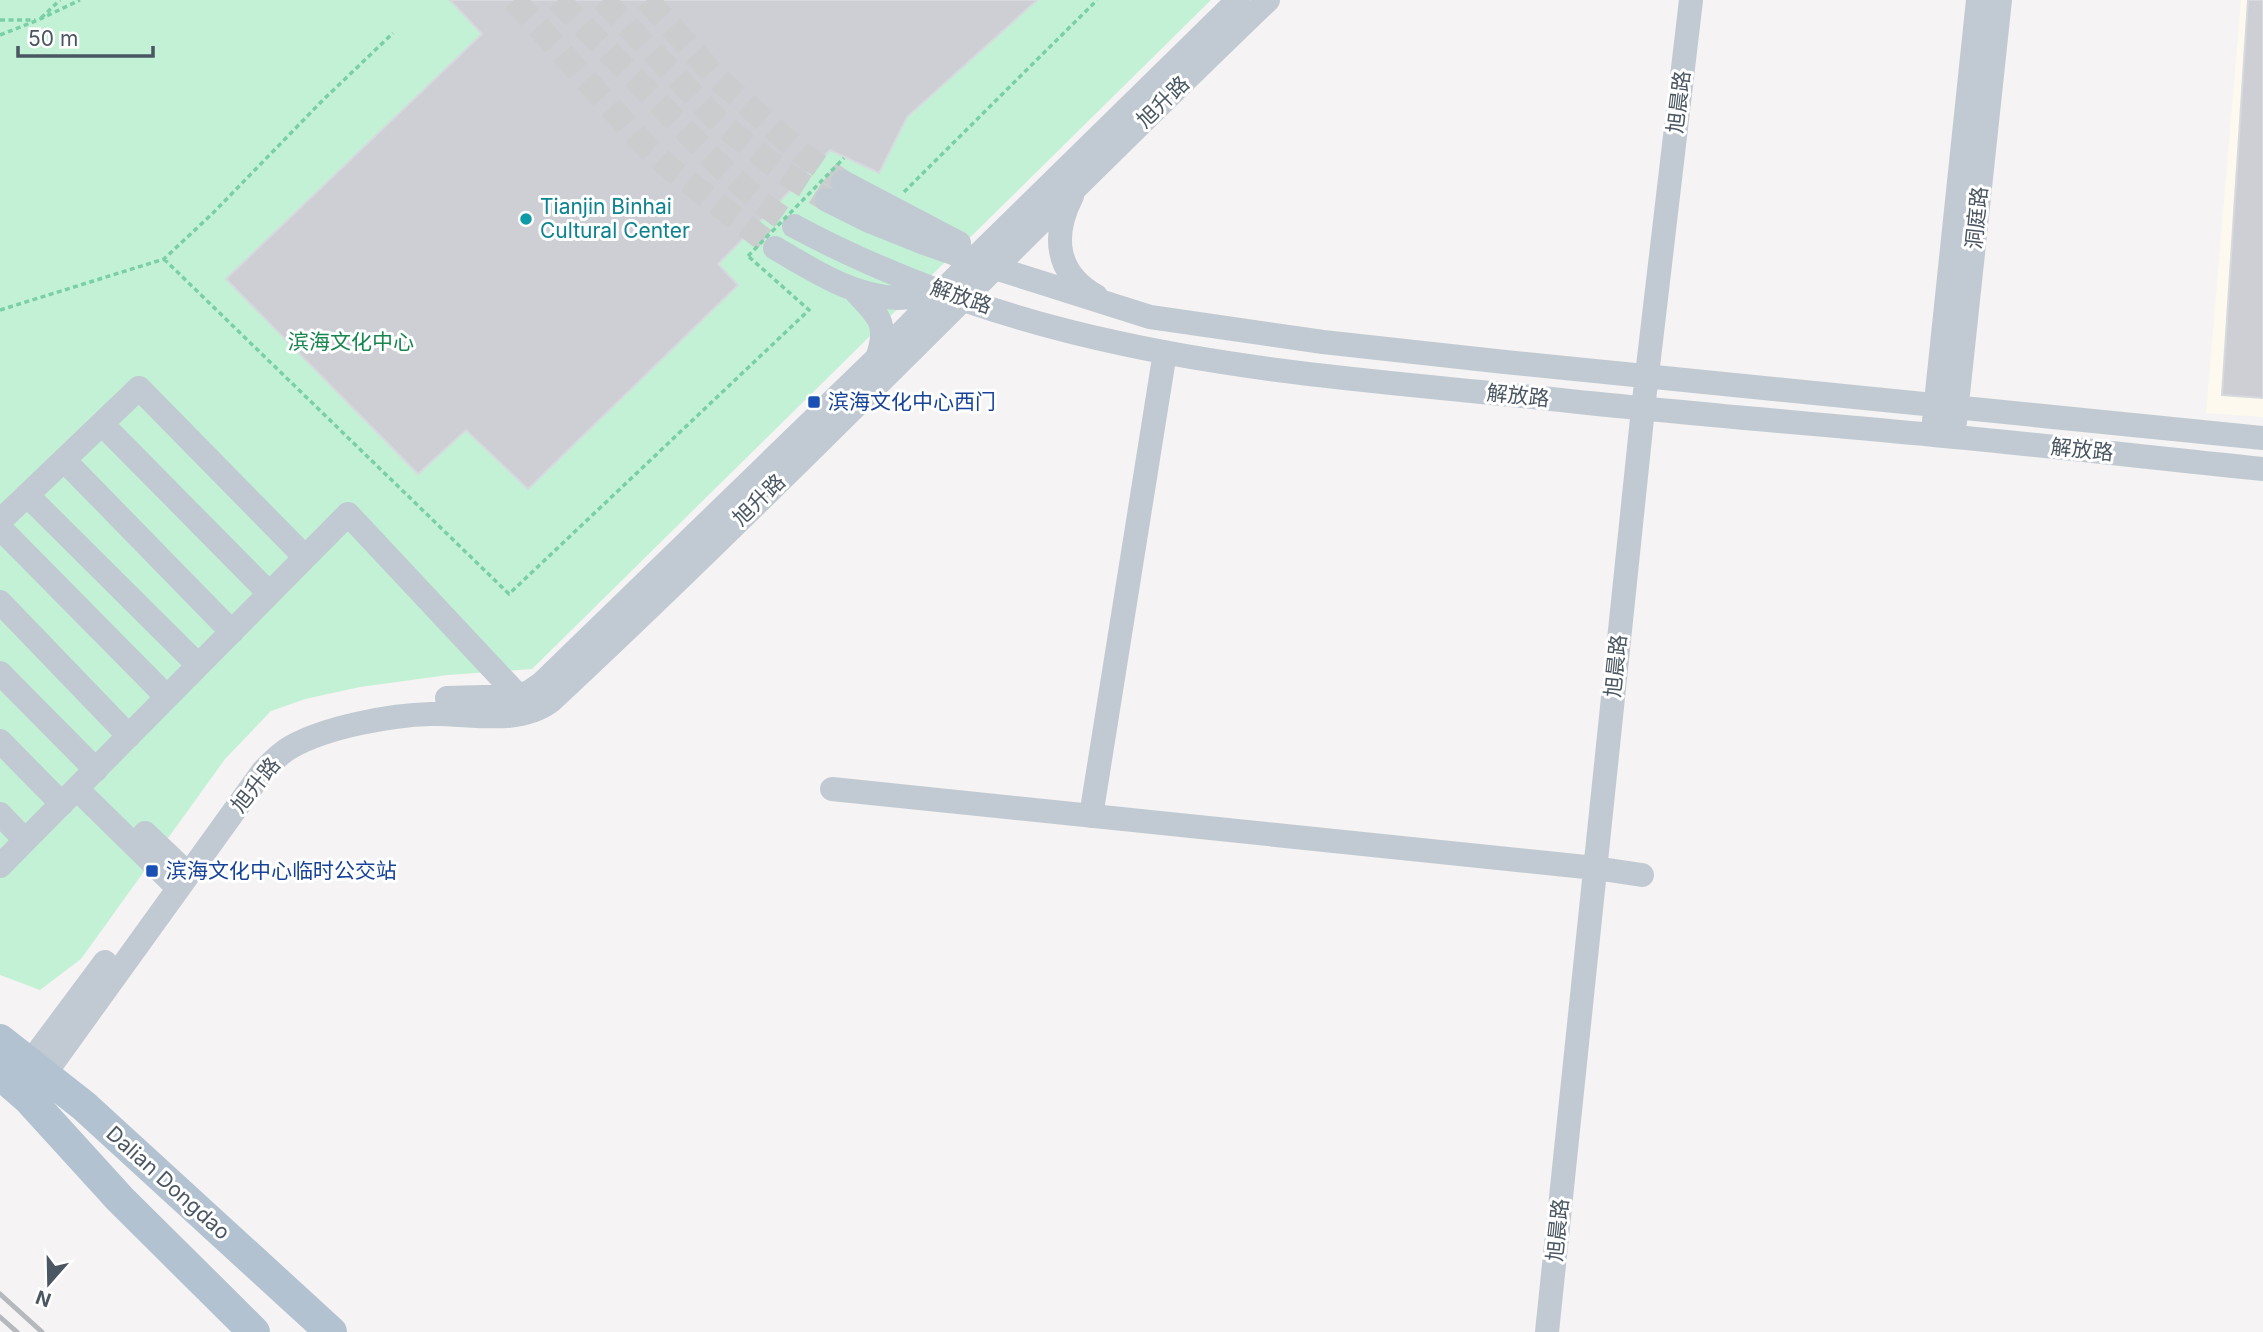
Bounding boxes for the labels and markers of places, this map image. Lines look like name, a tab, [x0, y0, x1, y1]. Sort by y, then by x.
place label: Tianjin Binhai Cultural Center	[540, 194, 690, 243]
marker: Tianjin Binhai Cultural Center	[518, 211, 534, 227]
place label: 滨海文化中心西门	[828, 389, 996, 414]
marker: 滨海文化中心西门	[806, 394, 822, 410]
place label: 滨海文化中心临时公交站	[166, 858, 397, 883]
marker: 滨海文化中心临时公交站	[144, 863, 160, 879]

